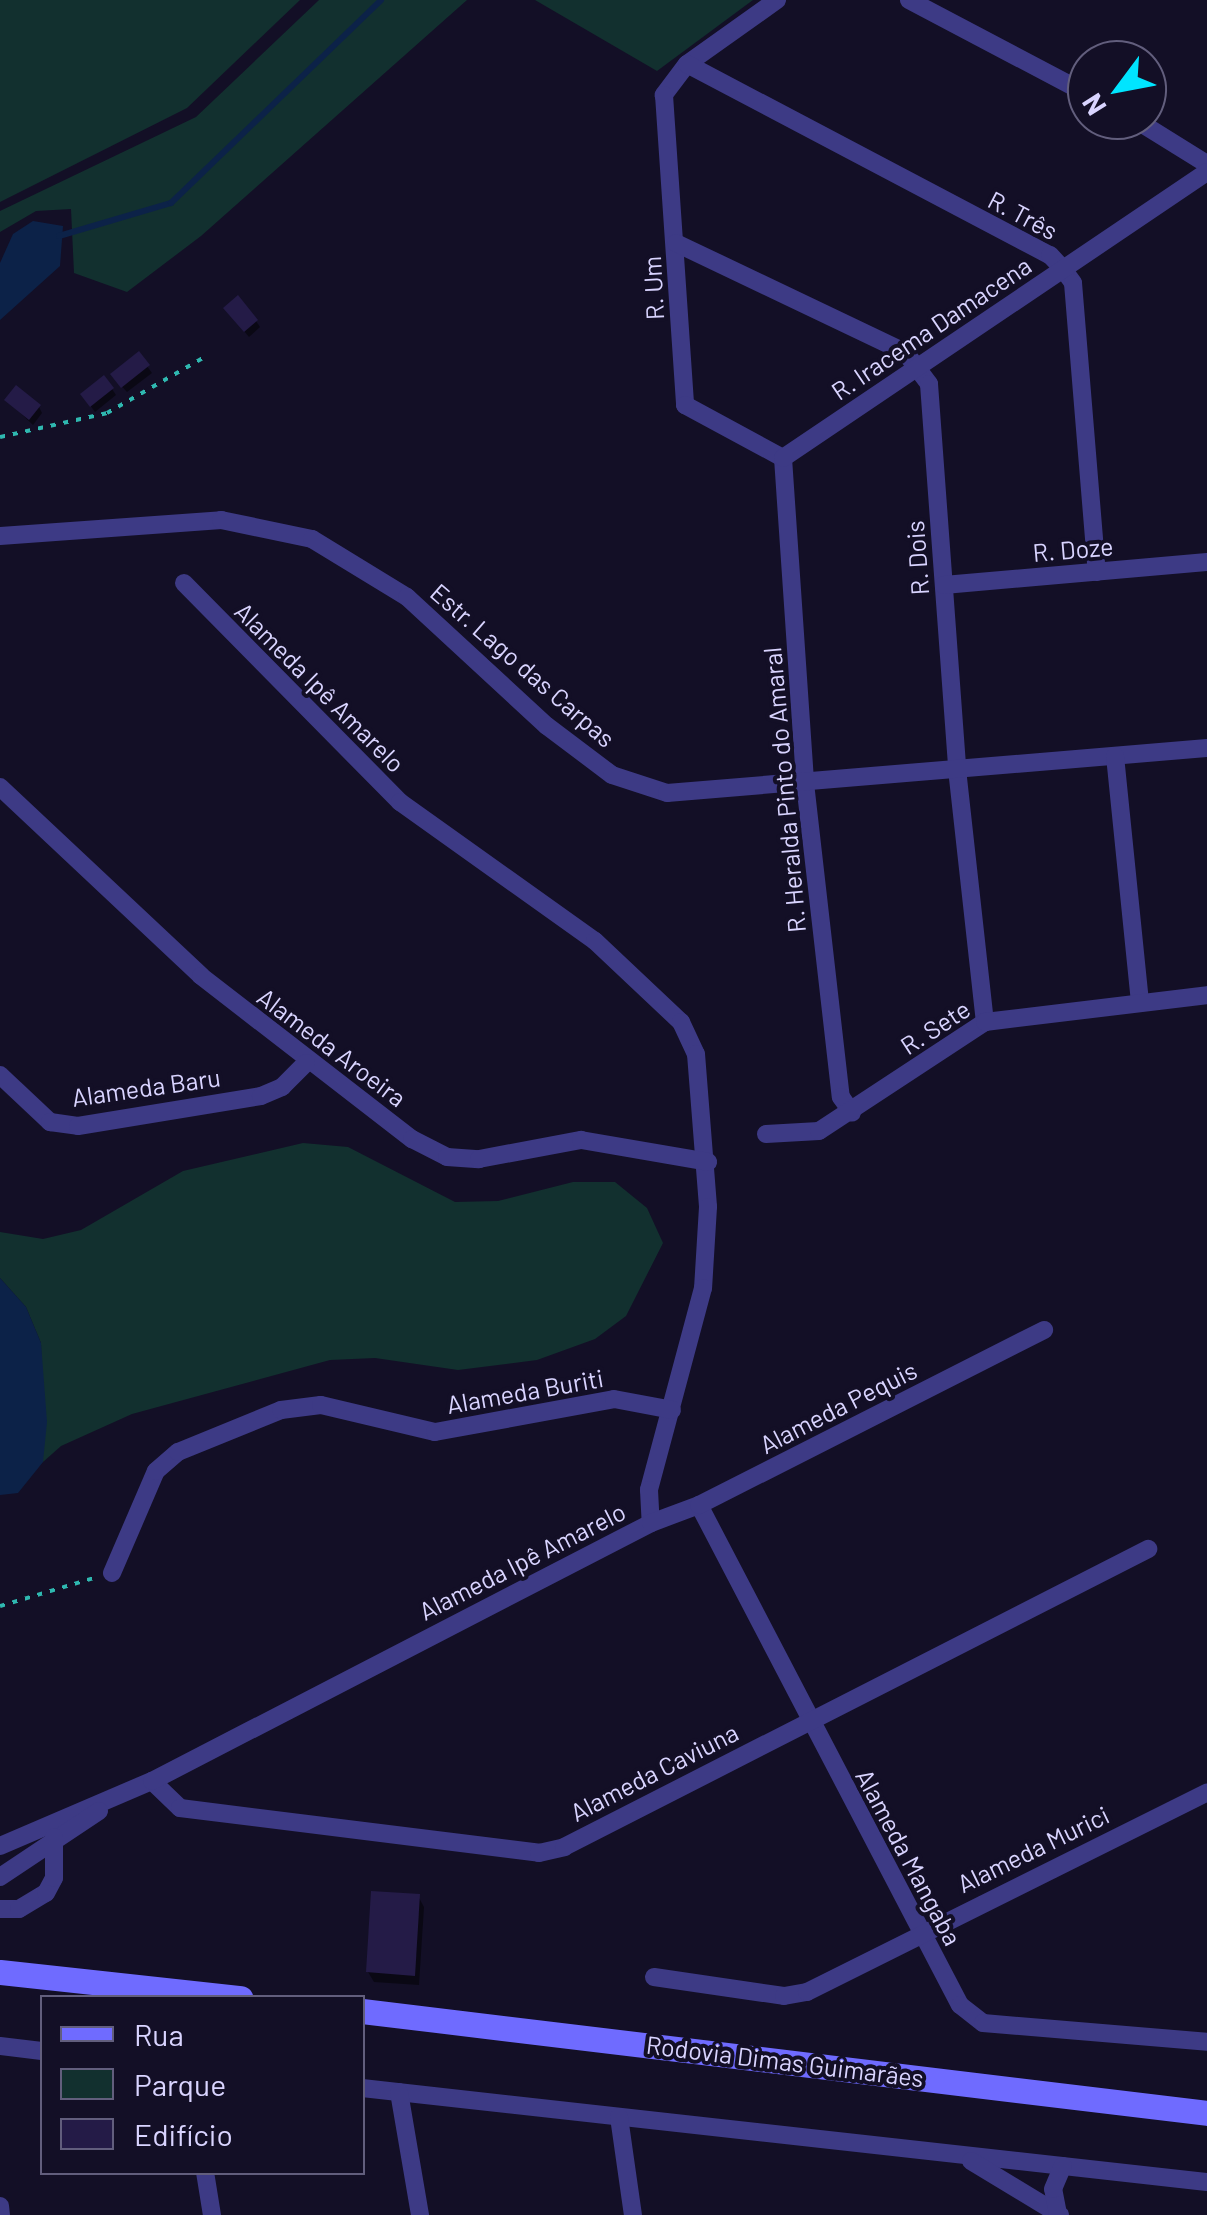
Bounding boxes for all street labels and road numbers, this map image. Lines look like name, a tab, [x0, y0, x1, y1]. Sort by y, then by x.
street label: R. Três	[983, 184, 1063, 246]
street label: R. Iracema Damacena	[826, 250, 1036, 406]
street label: R. Um	[636, 255, 670, 321]
street label: R. Dois	[899, 520, 935, 596]
street label: R. Doze	[1031, 531, 1115, 567]
street label: Estr. Lago das Carpas	[425, 577, 621, 753]
street label: Alameda Ipê Amarelo	[229, 596, 411, 778]
street label: R. Heralda Pinto do Amaral	[757, 646, 811, 934]
street label: Alameda Aroeira	[252, 981, 412, 1113]
street label: R. Sete	[895, 993, 975, 1061]
street label: Alameda Baru	[70, 1062, 222, 1112]
street label: Alameda Pequis	[754, 1355, 922, 1459]
street label: Alameda Buriti	[444, 1362, 606, 1420]
street label: Alameda Ipê Amarelo	[414, 1496, 630, 1626]
street label: Alameda Caviuna	[565, 1717, 743, 1827]
street label: Alameda Mangaba	[850, 1764, 968, 1950]
street label: Alameda Murici	[952, 1799, 1114, 1899]
street label: Rodovia Dimas Guimarães	[645, 2029, 925, 2093]

